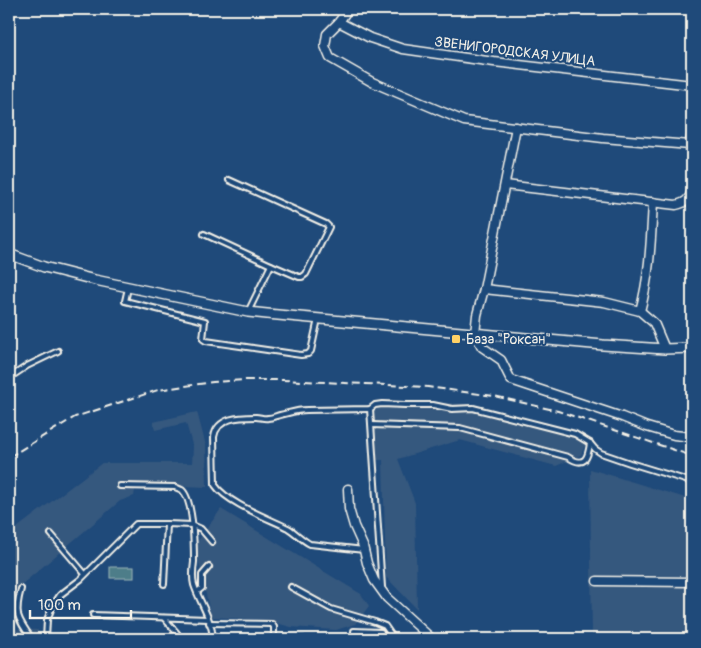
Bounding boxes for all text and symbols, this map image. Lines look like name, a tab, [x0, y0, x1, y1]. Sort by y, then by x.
street label: ЗВЕНИГОРОДСКАЯ УЛИЦА	[434, 33, 596, 70]
place label: База "Роксан"	[466, 331, 551, 348]
marker: База "Роксан"	[450, 333, 462, 345]
scale bar	[30, 588, 131, 620]
text: 100 m	[38, 596, 81, 615]

